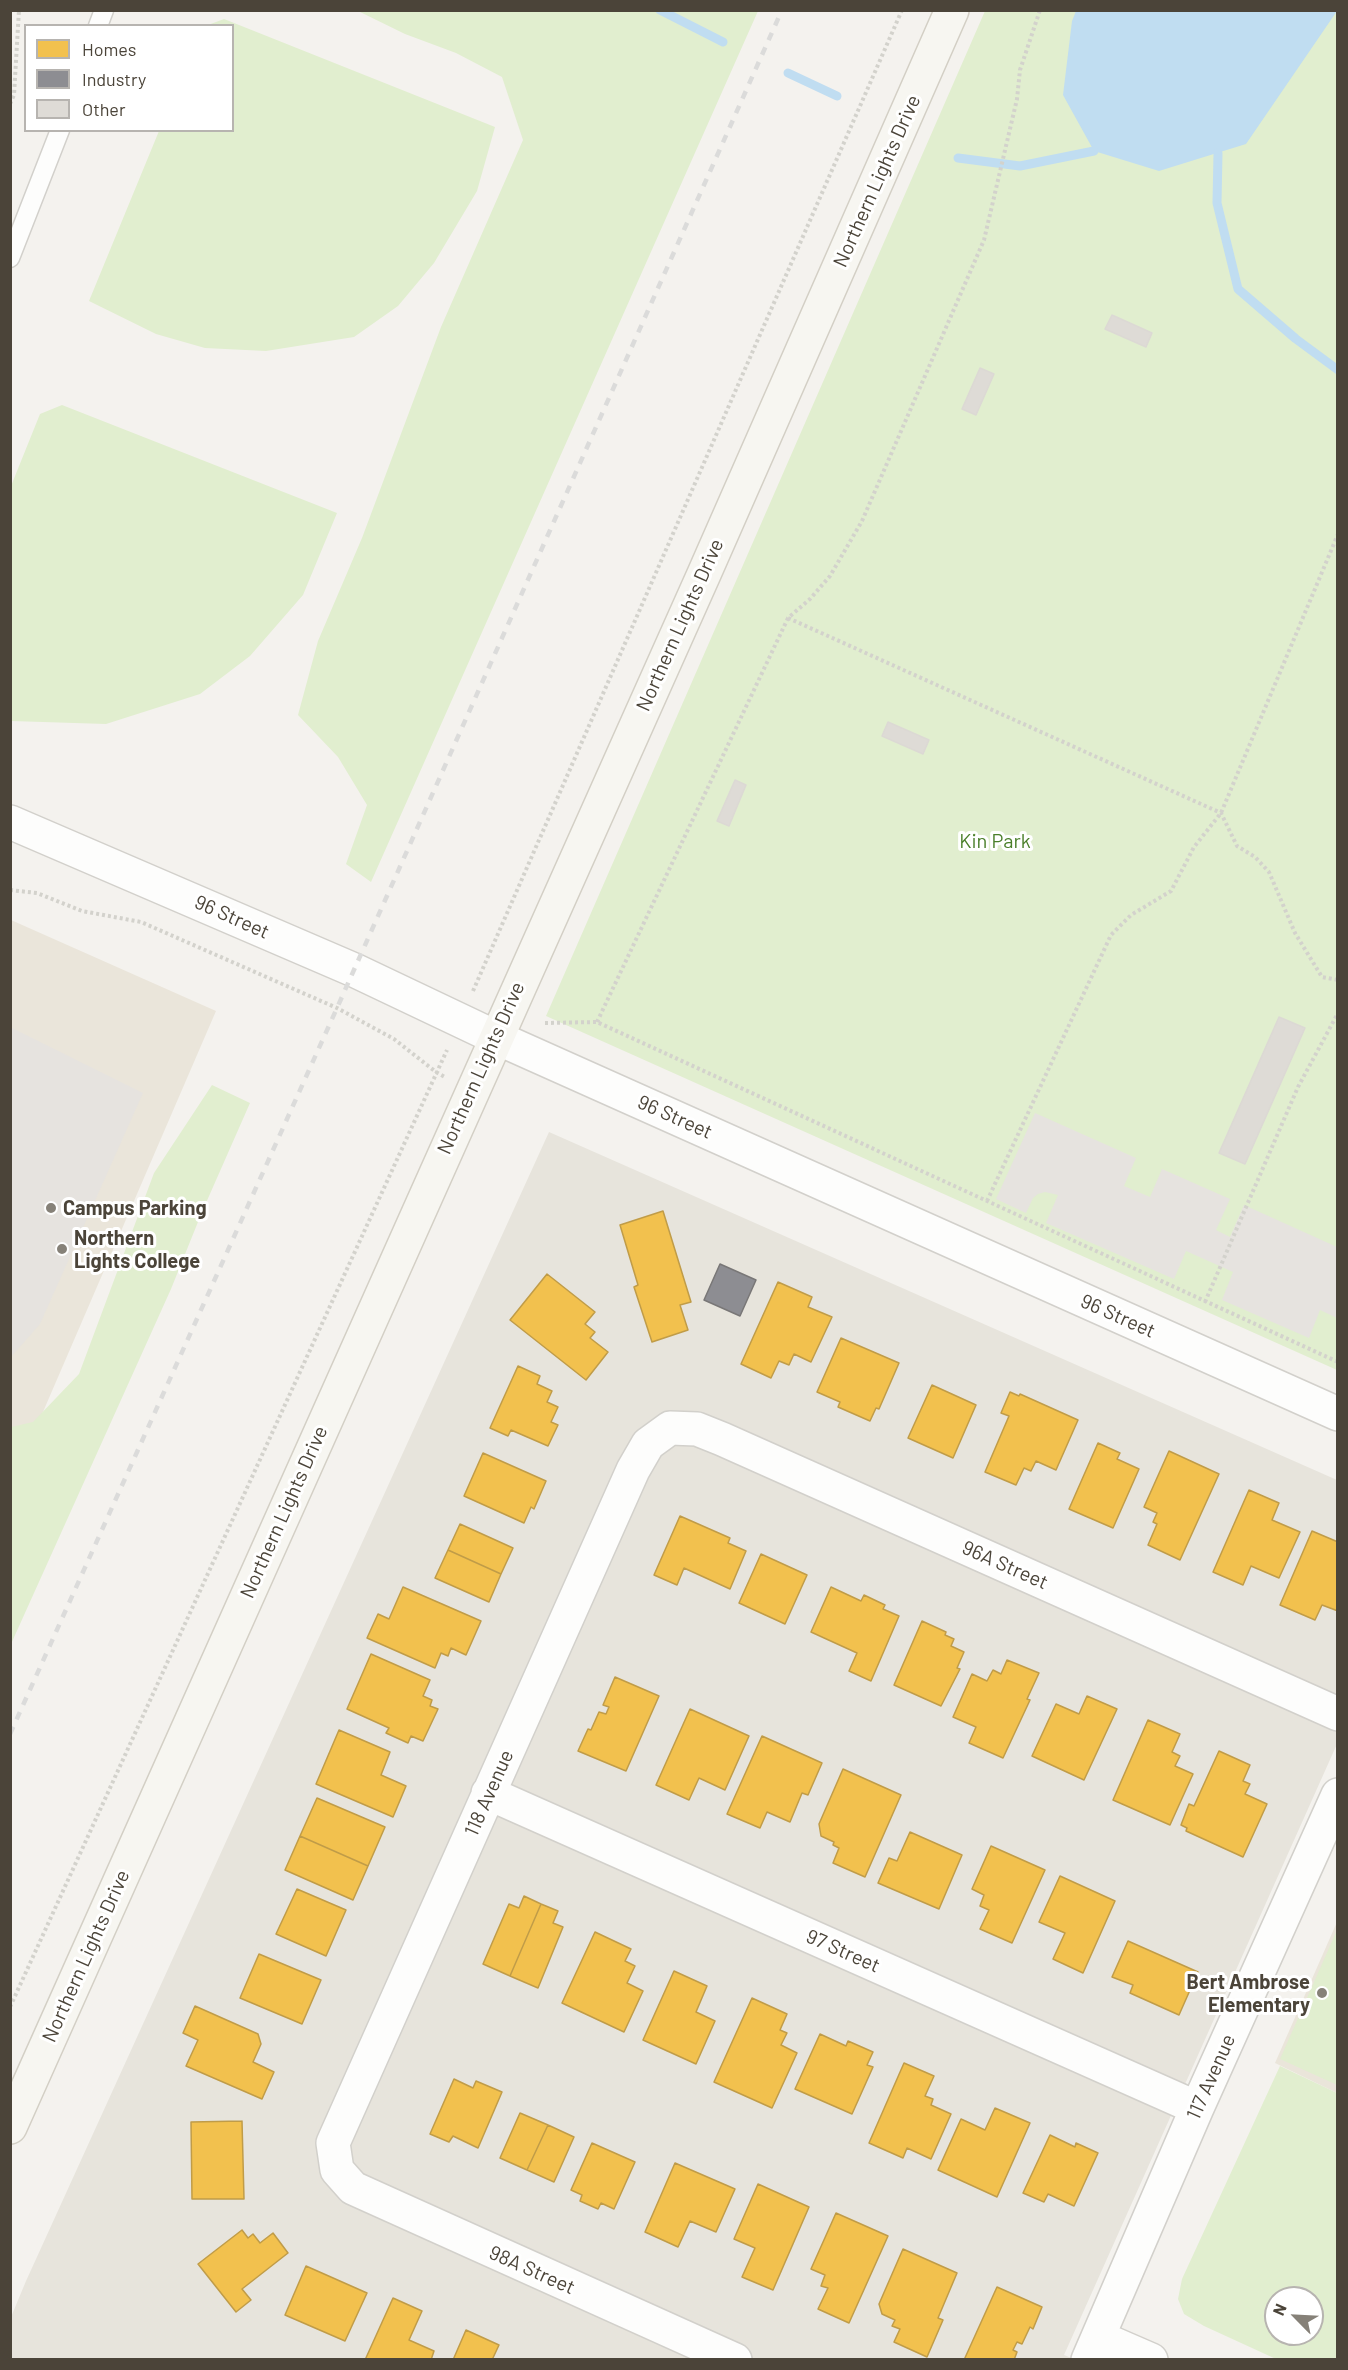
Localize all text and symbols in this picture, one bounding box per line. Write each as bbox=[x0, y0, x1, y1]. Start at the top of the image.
legend bbox=[24, 24, 234, 132]
text: Homes bbox=[82, 38, 136, 60]
text: Industry bbox=[82, 68, 146, 90]
street label: Northern Lights Drive bbox=[828, 91, 926, 271]
text: Other bbox=[82, 98, 125, 120]
street label: Northern Lights Drive bbox=[631, 535, 729, 715]
park label: Kin Park bbox=[959, 829, 1031, 853]
street label: 96 Street bbox=[191, 890, 273, 944]
street label: Northern Lights Drive bbox=[432, 978, 530, 1158]
street label: 96 Street bbox=[634, 1090, 716, 1144]
place label: Campus Parking bbox=[63, 1196, 206, 1220]
marker: Campus Parking bbox=[44, 1201, 58, 1215]
place label: Northern Lights College bbox=[74, 1226, 200, 1273]
marker: Northern Lights College bbox=[55, 1242, 69, 1256]
street label: 96 Street bbox=[1077, 1289, 1159, 1343]
street label: Northern Lights Drive bbox=[235, 1422, 333, 1602]
street label: 96A Street bbox=[958, 1535, 1052, 1595]
street label: 118 Avenue bbox=[459, 1746, 519, 1840]
street label: Northern Lights Drive bbox=[37, 1866, 135, 2046]
street label: 97 Street bbox=[802, 1924, 884, 1978]
place label: Bert Ambrose Elementary bbox=[1186, 1970, 1310, 2017]
marker: Bert Ambrose Elementary bbox=[1315, 1986, 1329, 2000]
street label: 117 Avenue bbox=[1182, 2031, 1240, 2123]
street label: 98A Street bbox=[485, 2240, 579, 2300]
north arrow bbox=[1264, 2286, 1324, 2346]
text: N bbox=[1268, 2301, 1290, 2318]

